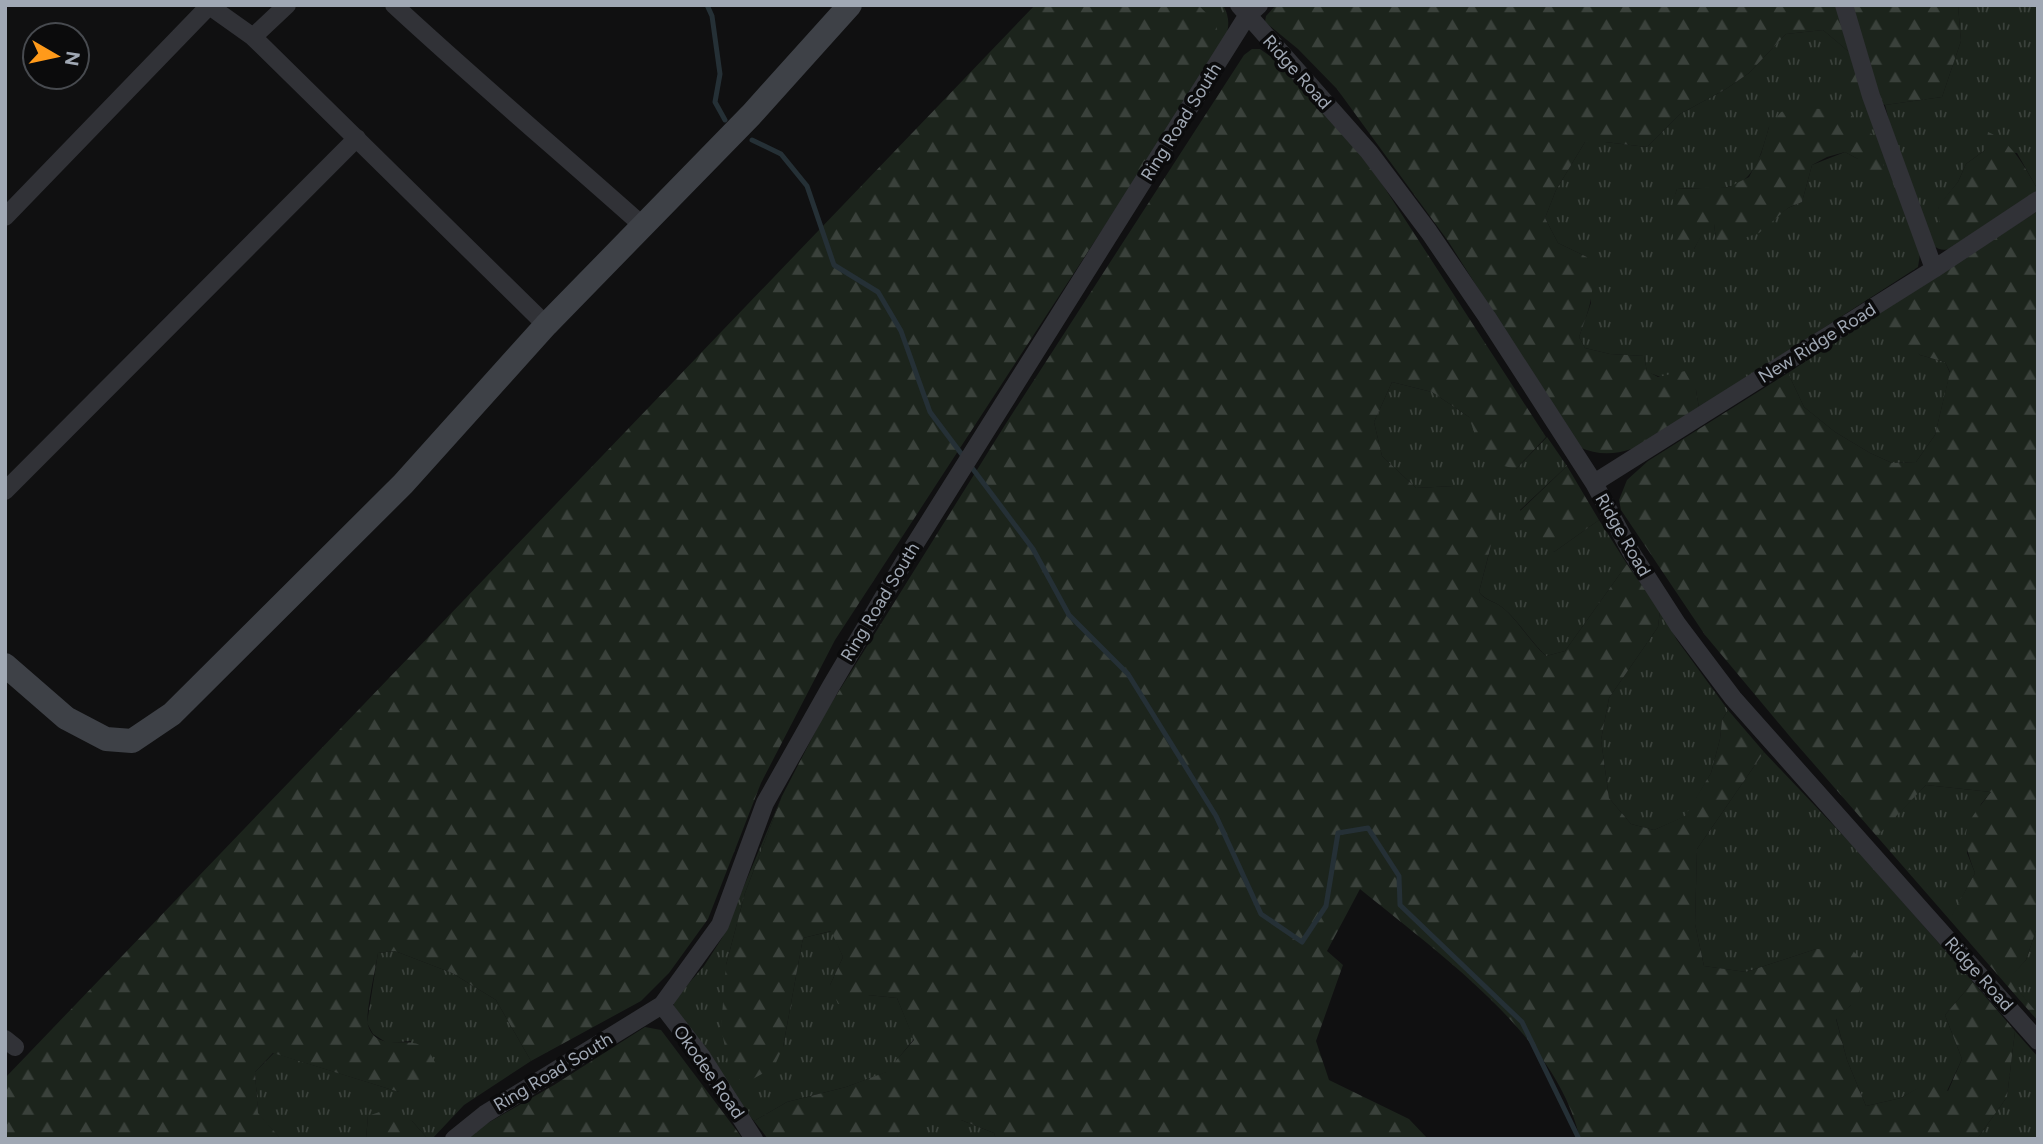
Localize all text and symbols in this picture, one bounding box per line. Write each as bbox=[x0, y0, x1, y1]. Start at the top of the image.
north arrow bbox=[21, 21, 91, 91]
street label: Ridge Road bbox=[1258, 30, 1336, 114]
text: N bbox=[60, 50, 85, 68]
street label: Ring Road South bbox=[1136, 59, 1226, 185]
street label: New Ridge Road bbox=[1754, 298, 1880, 388]
street label: Ridge Road bbox=[1590, 490, 1656, 580]
street label: Ring Road South bbox=[836, 539, 924, 665]
street label: Ridge Road bbox=[1940, 932, 2018, 1016]
street label: Okodee Road bbox=[669, 1021, 749, 1123]
street label: Ring Road South bbox=[490, 1028, 616, 1116]

